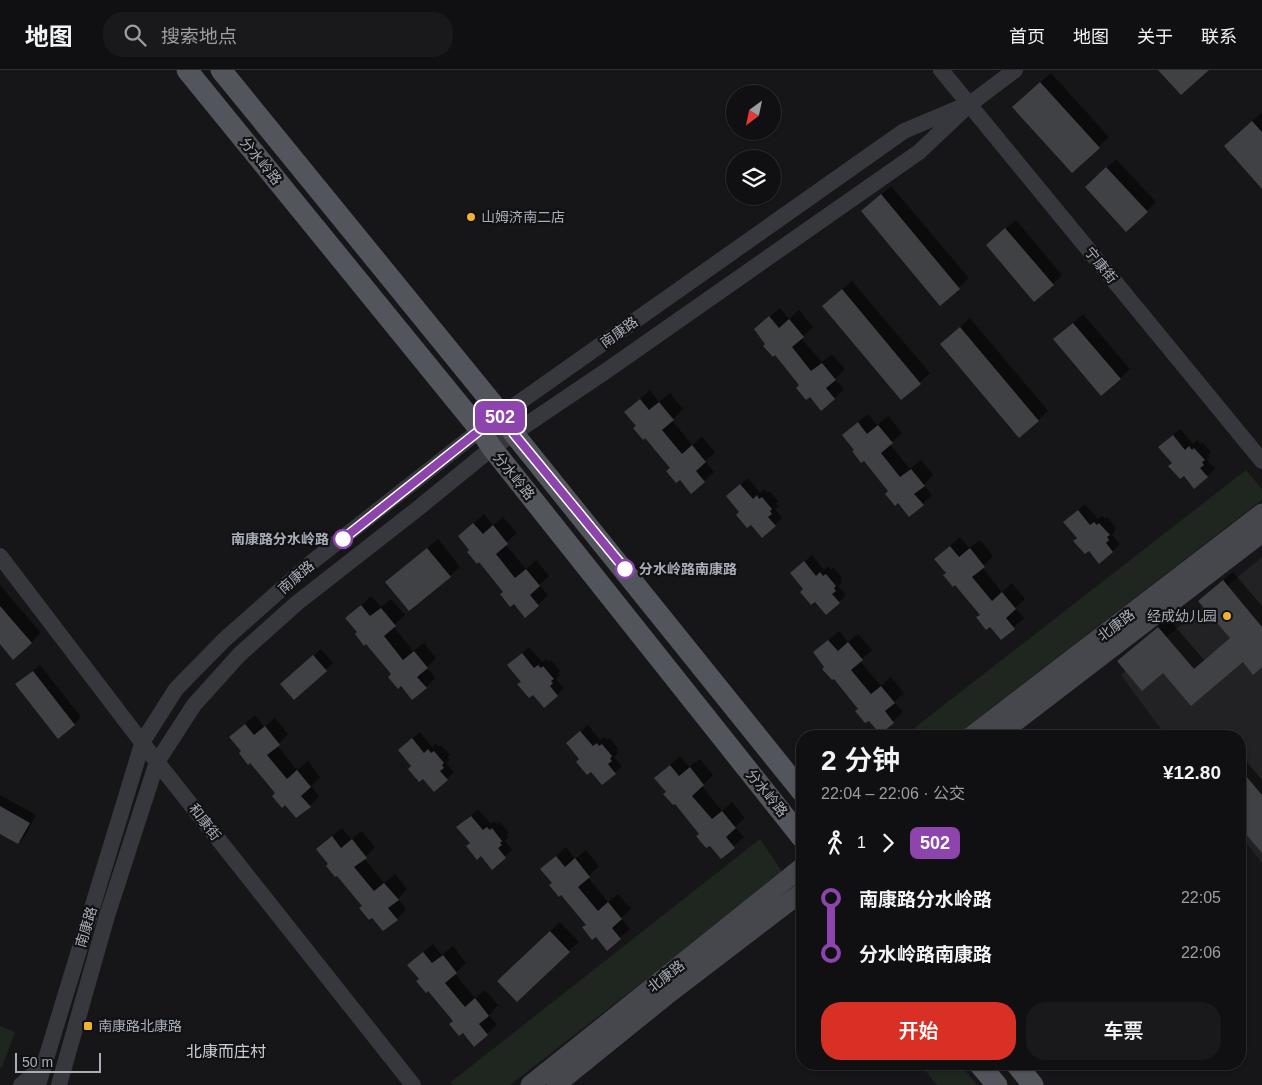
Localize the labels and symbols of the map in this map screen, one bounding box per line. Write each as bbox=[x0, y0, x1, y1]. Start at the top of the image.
north arrow bbox=[726, 85, 781, 140]
street label: 分水岭路 bbox=[237, 134, 285, 188]
place label: 山姆济南二店 bbox=[481, 209, 565, 225]
marker: 山姆济南二店 bbox=[465, 211, 477, 223]
street label: 宁康街 bbox=[1082, 244, 1120, 286]
street label: 南康路 bbox=[597, 313, 641, 351]
line badge: 502 bbox=[471, 401, 529, 433]
street label: 分水岭路 bbox=[490, 449, 538, 503]
marker: 南康路分水岭路 bbox=[333, 529, 353, 549]
place label: 南康路分水岭路 bbox=[231, 531, 329, 547]
street label: 南康路 bbox=[275, 557, 317, 597]
marker: 分水岭路南康路 bbox=[615, 559, 635, 579]
place label: 分水岭路南康路 bbox=[639, 561, 737, 577]
street label: 北康路 bbox=[1094, 606, 1138, 644]
place label: 经成幼儿园 bbox=[1147, 608, 1217, 624]
marker: 经成幼儿园 bbox=[1221, 610, 1233, 622]
street label: 分水岭路 bbox=[743, 766, 791, 820]
street label: 和康街 bbox=[186, 801, 224, 843]
street label: 南康路 bbox=[72, 905, 100, 949]
street label: 北康路 bbox=[645, 957, 687, 995]
place label: 南康路北康路 bbox=[98, 1018, 182, 1034]
marker: 南康路北康路 bbox=[82, 1020, 94, 1032]
district label: 北康而庄村 bbox=[186, 1043, 266, 1060]
scale bar bbox=[15, 1050, 101, 1073]

